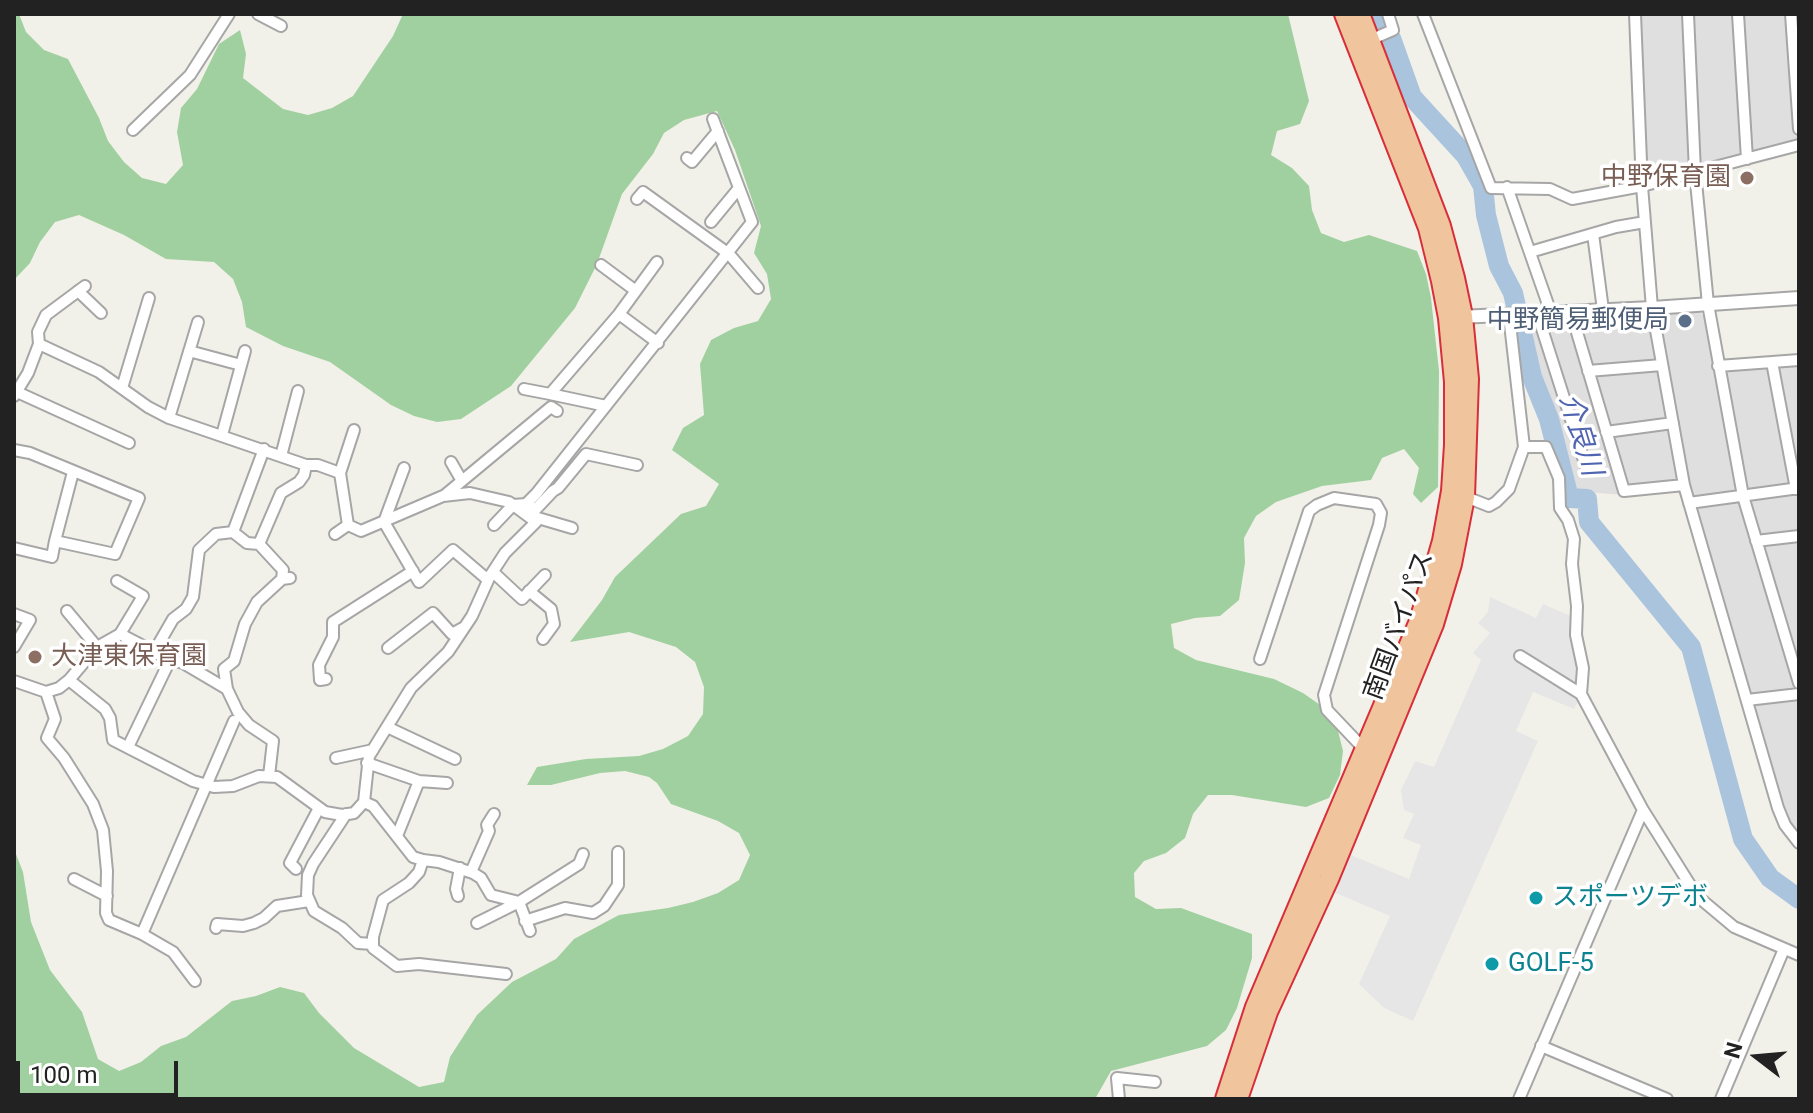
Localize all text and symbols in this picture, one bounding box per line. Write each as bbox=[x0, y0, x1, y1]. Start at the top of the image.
place label: 中野保育園 bbox=[1601, 162, 1731, 194]
marker: 中野保育園 bbox=[1738, 169, 1756, 187]
place label: 中野簡易郵便局 bbox=[1487, 305, 1669, 337]
marker: 中野簡易郵便局 bbox=[1676, 312, 1694, 330]
water label: 介良川 bbox=[1551, 390, 1607, 480]
street label: 南国バイパス bbox=[1359, 547, 1441, 705]
place label: 大津東保育園 bbox=[51, 641, 207, 673]
marker: 大津東保育園 bbox=[26, 648, 44, 666]
place label: スポーツデボ bbox=[1552, 882, 1708, 914]
marker: スポーツデボ bbox=[1527, 889, 1545, 907]
place label: GOLF-5 bbox=[1508, 948, 1594, 980]
marker: GOLF-5 bbox=[1483, 955, 1501, 973]
north arrow bbox=[1717, 1017, 1797, 1097]
text: N bbox=[1719, 1039, 1748, 1061]
scale bar bbox=[20, 1045, 182, 1095]
text: 100 m bbox=[30, 1061, 97, 1089]

